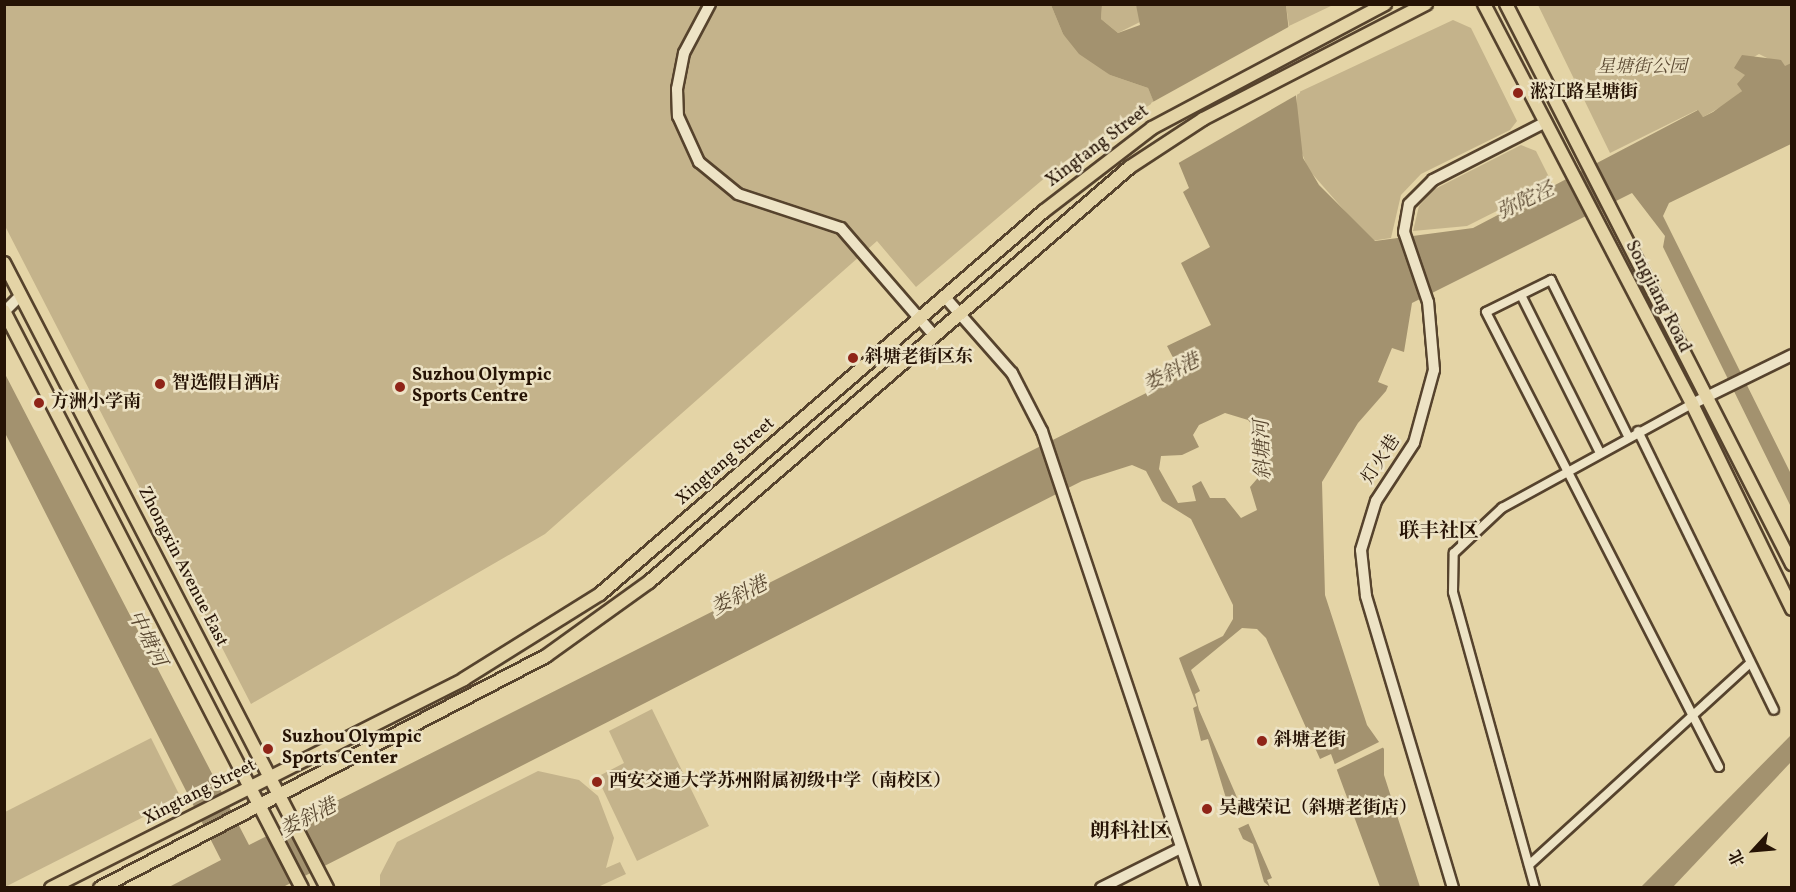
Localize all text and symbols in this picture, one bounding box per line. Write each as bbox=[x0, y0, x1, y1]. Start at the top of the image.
park label: 星塘街公园 bbox=[1597, 57, 1687, 79]
place label: 淞江路星塘街 bbox=[1530, 82, 1638, 104]
marker: 淞江路星塘街 bbox=[1511, 86, 1525, 100]
street label: Xingtang Street bbox=[1042, 101, 1154, 193]
water label: 弥陀泾 bbox=[1494, 178, 1558, 226]
street label: Songjiang Road bbox=[1619, 237, 1695, 357]
place label: 斜塘老街区东 bbox=[865, 347, 973, 369]
water label: 娄斜港 bbox=[1140, 350, 1204, 398]
marker: 斜塘老街区东 bbox=[846, 351, 860, 365]
place label: Suzhou Olympic Sports Centre bbox=[412, 366, 551, 409]
place label: 智选假日酒店 bbox=[172, 373, 280, 395]
marker: 智选假日酒店 bbox=[153, 377, 167, 391]
marker: Suzhou Olympic Sports Centre bbox=[393, 380, 407, 394]
place label: 方洲小学南 bbox=[51, 392, 141, 414]
marker: 方洲小学南 bbox=[32, 396, 46, 410]
street label: Xingtang Street bbox=[672, 413, 780, 511]
water label: 斜塘河 bbox=[1251, 420, 1277, 480]
street label: 灯火巷 bbox=[1358, 431, 1406, 489]
street label: Zhongxin Avenue East bbox=[132, 483, 232, 651]
district label: 联丰社区 bbox=[1399, 520, 1479, 544]
water label: 娄斜港 bbox=[708, 573, 772, 621]
water label: 中塘河 bbox=[122, 607, 170, 671]
place label: Suzhou Olympic Sports Center bbox=[282, 728, 421, 771]
place label: 斜塘老街 bbox=[1274, 730, 1346, 752]
marker: 斜塘老街 bbox=[1255, 734, 1269, 748]
marker: Suzhou Olympic Sports Center bbox=[259, 740, 277, 758]
street label: Xingtang Street bbox=[140, 755, 260, 831]
place label: 西安交通大学苏州附属初级中学（南校区） bbox=[609, 771, 951, 793]
marker: 西安交通大学苏州附属初级中学（南校区） bbox=[590, 775, 604, 789]
water label: 娄斜港 bbox=[277, 795, 341, 843]
place label: 吴越荣记（斜塘老街店） bbox=[1219, 798, 1417, 820]
marker: 吴越荣记（斜塘老街店） bbox=[1200, 802, 1214, 816]
district label: 朗科社区 bbox=[1090, 820, 1170, 844]
north arrow bbox=[1724, 820, 1784, 880]
text: 北 bbox=[1724, 846, 1751, 870]

